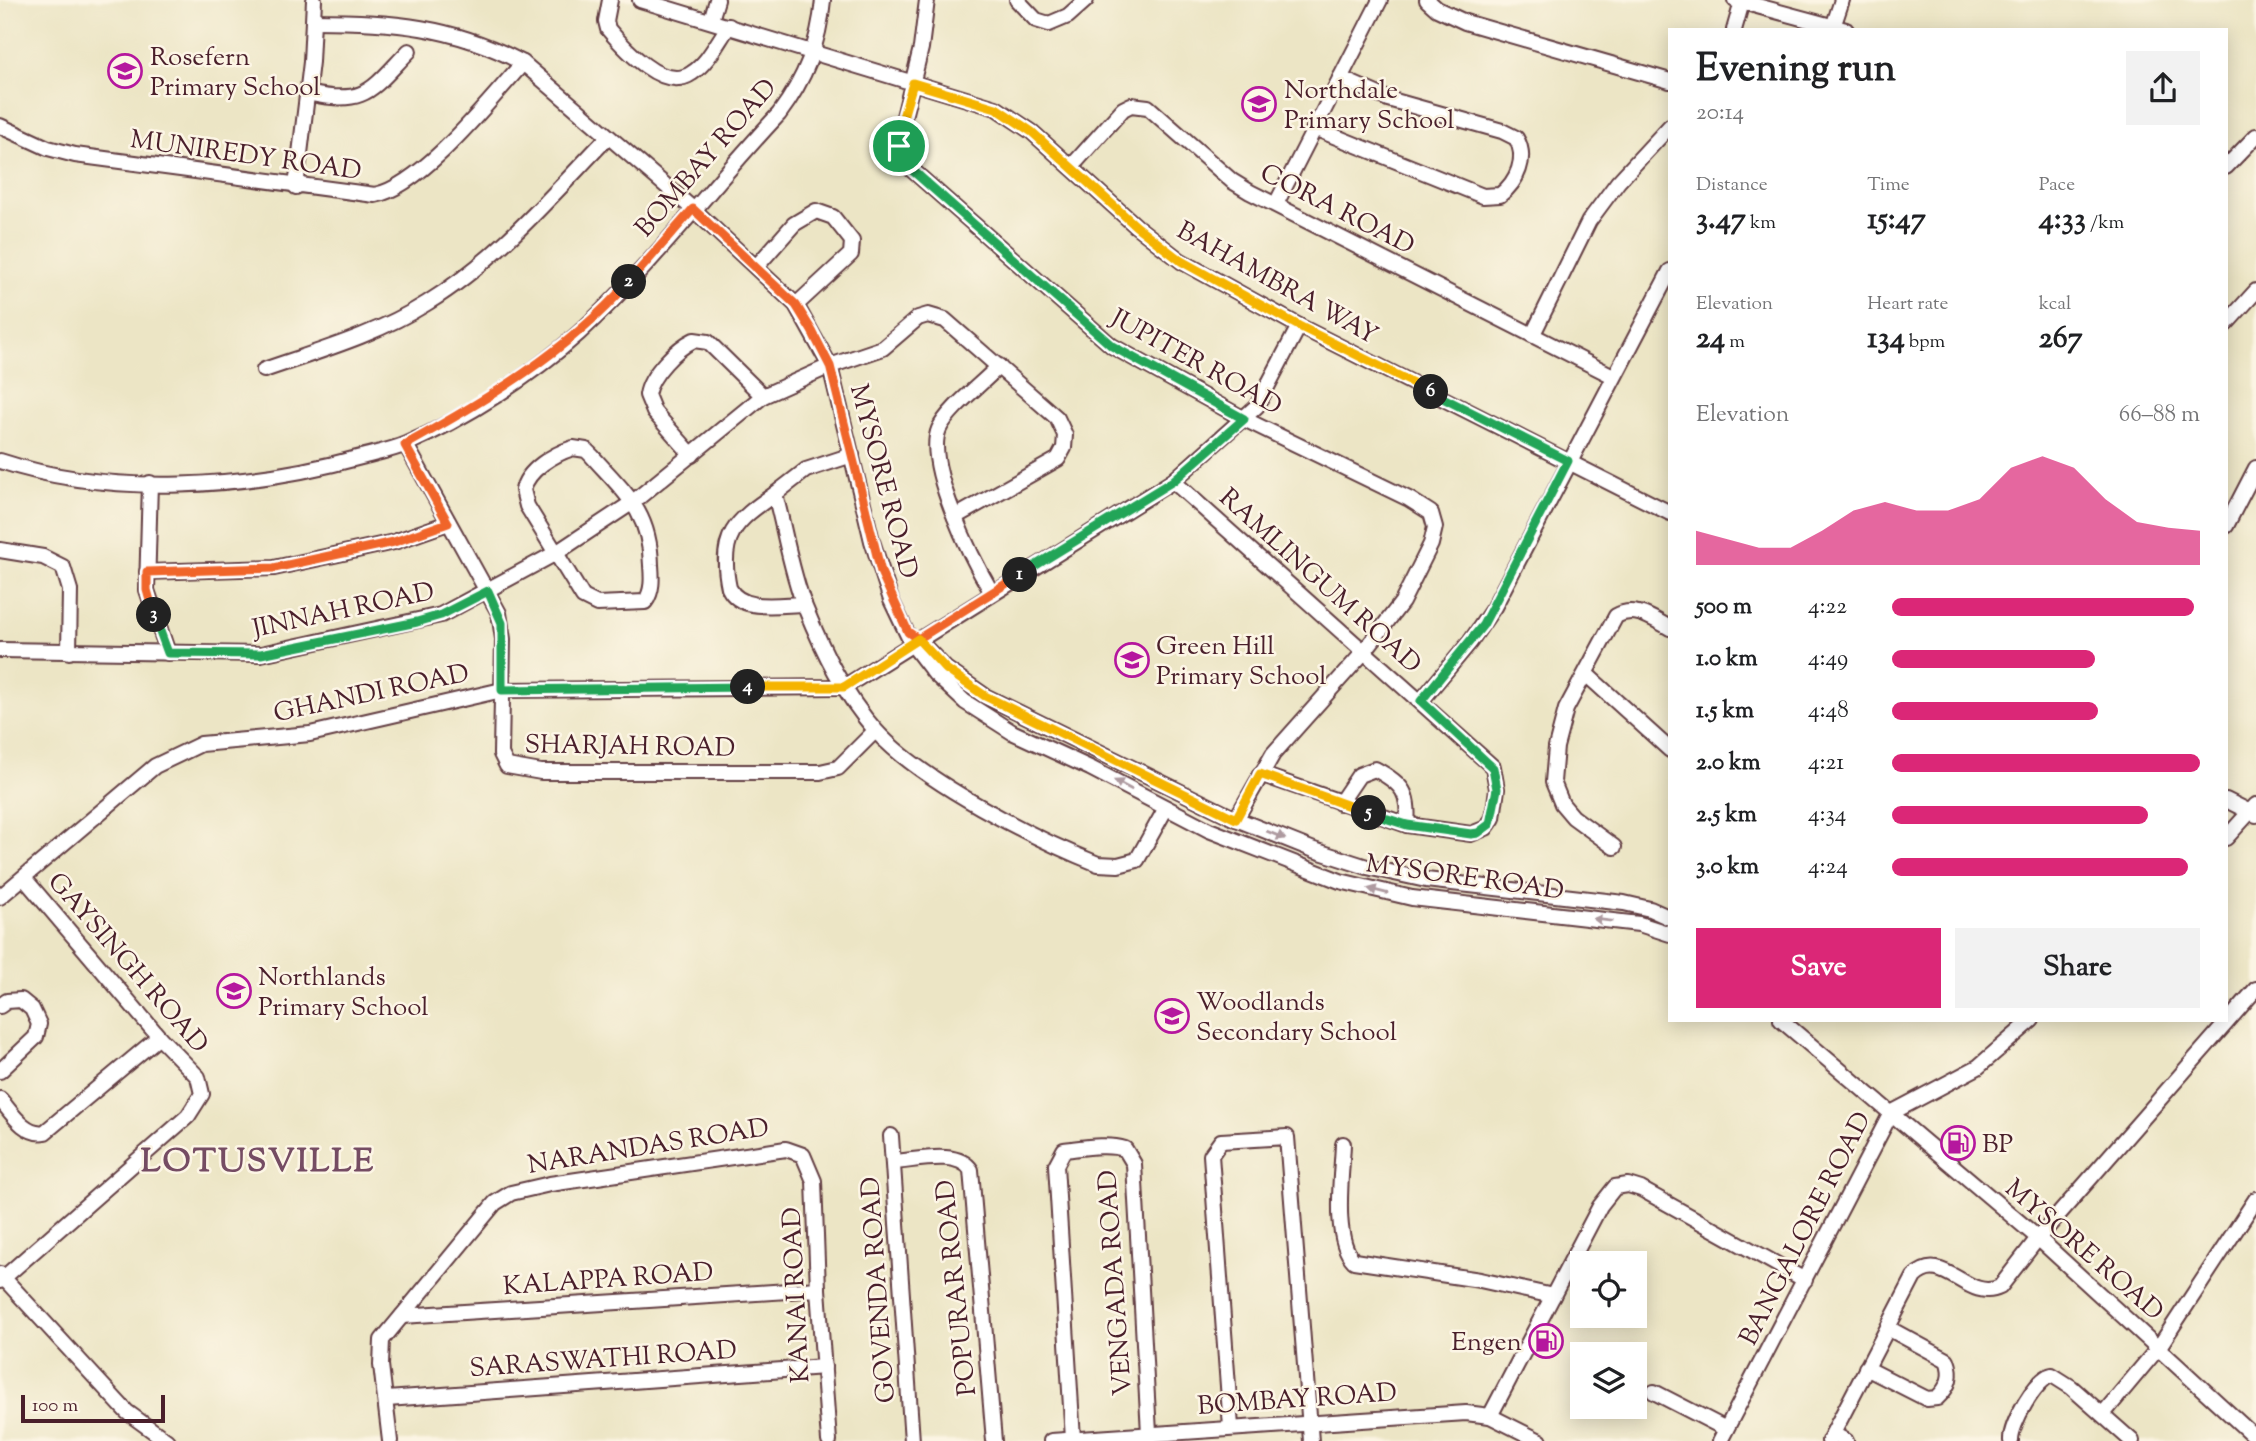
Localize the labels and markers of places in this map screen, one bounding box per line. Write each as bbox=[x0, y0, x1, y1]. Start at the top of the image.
place label: Rosefern Primary School bbox=[150, 40, 320, 107]
school or university icon: Rosefern Primary School bbox=[106, 52, 144, 90]
place label: Northdale Primary School bbox=[1284, 73, 1454, 140]
school or university icon: Northdale Primary School bbox=[1240, 85, 1278, 123]
pin bbox=[869, 116, 929, 176]
pin: 2 bbox=[612, 264, 646, 300]
pin: 6 bbox=[1414, 374, 1448, 410]
pin: 1 bbox=[1002, 558, 1038, 592]
pin: 3 bbox=[136, 598, 172, 632]
place label: Green Hill Primary School bbox=[1156, 629, 1326, 696]
school or university icon: Green Hill Primary School bbox=[1113, 641, 1151, 679]
pin: 4 bbox=[730, 670, 766, 704]
pin: 5 bbox=[1352, 796, 1386, 830]
place label: Northlands Primary School bbox=[258, 960, 428, 1027]
school or university icon: Northlands Primary School bbox=[215, 972, 253, 1010]
place label: Woodlands Secondary School bbox=[1196, 985, 1397, 1052]
school or university icon: Woodlands Secondary School bbox=[1153, 997, 1191, 1035]
fuel station icon: BP bbox=[1939, 1124, 1977, 1162]
place label: BP bbox=[1982, 1127, 2013, 1164]
fuel station icon: Engen bbox=[1527, 1322, 1565, 1360]
place label: Engen bbox=[1451, 1325, 1522, 1362]

